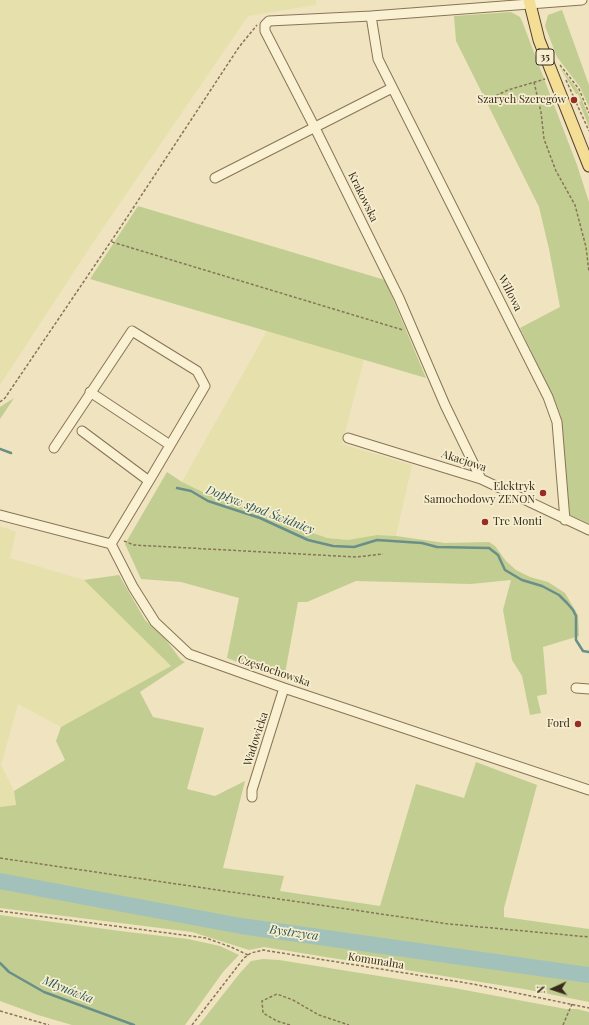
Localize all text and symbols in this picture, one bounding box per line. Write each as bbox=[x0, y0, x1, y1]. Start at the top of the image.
road number: 35 bbox=[536, 49, 554, 65]
place label: Szarych Szeregów bbox=[477, 93, 566, 107]
marker: Szarych Szeregów bbox=[569, 95, 579, 105]
street label: Krakowska bbox=[345, 170, 381, 224]
street label: Willowa bbox=[495, 273, 525, 313]
street label: Akacjowa bbox=[440, 448, 488, 474]
place label: Elektryk Samochodowy ZENON bbox=[424, 480, 535, 506]
water label: Dopływ spod Świdnicy bbox=[204, 483, 316, 537]
marker: Elektryk Samochodowy ZENON bbox=[538, 488, 548, 498]
place label: Tre Monti bbox=[493, 515, 542, 529]
marker: Tre Monti bbox=[480, 517, 490, 527]
street label: Częstochowska bbox=[236, 652, 312, 690]
street label: Wadowicka bbox=[241, 710, 271, 768]
place label: Ford bbox=[547, 717, 570, 731]
marker: Ford bbox=[573, 719, 583, 729]
water label: Bystrzyca bbox=[268, 922, 320, 944]
street label: Komunalna bbox=[347, 950, 405, 972]
north arrow bbox=[533, 969, 573, 1009]
water label: Młynówka bbox=[41, 973, 95, 1007]
text: N bbox=[533, 985, 548, 994]

